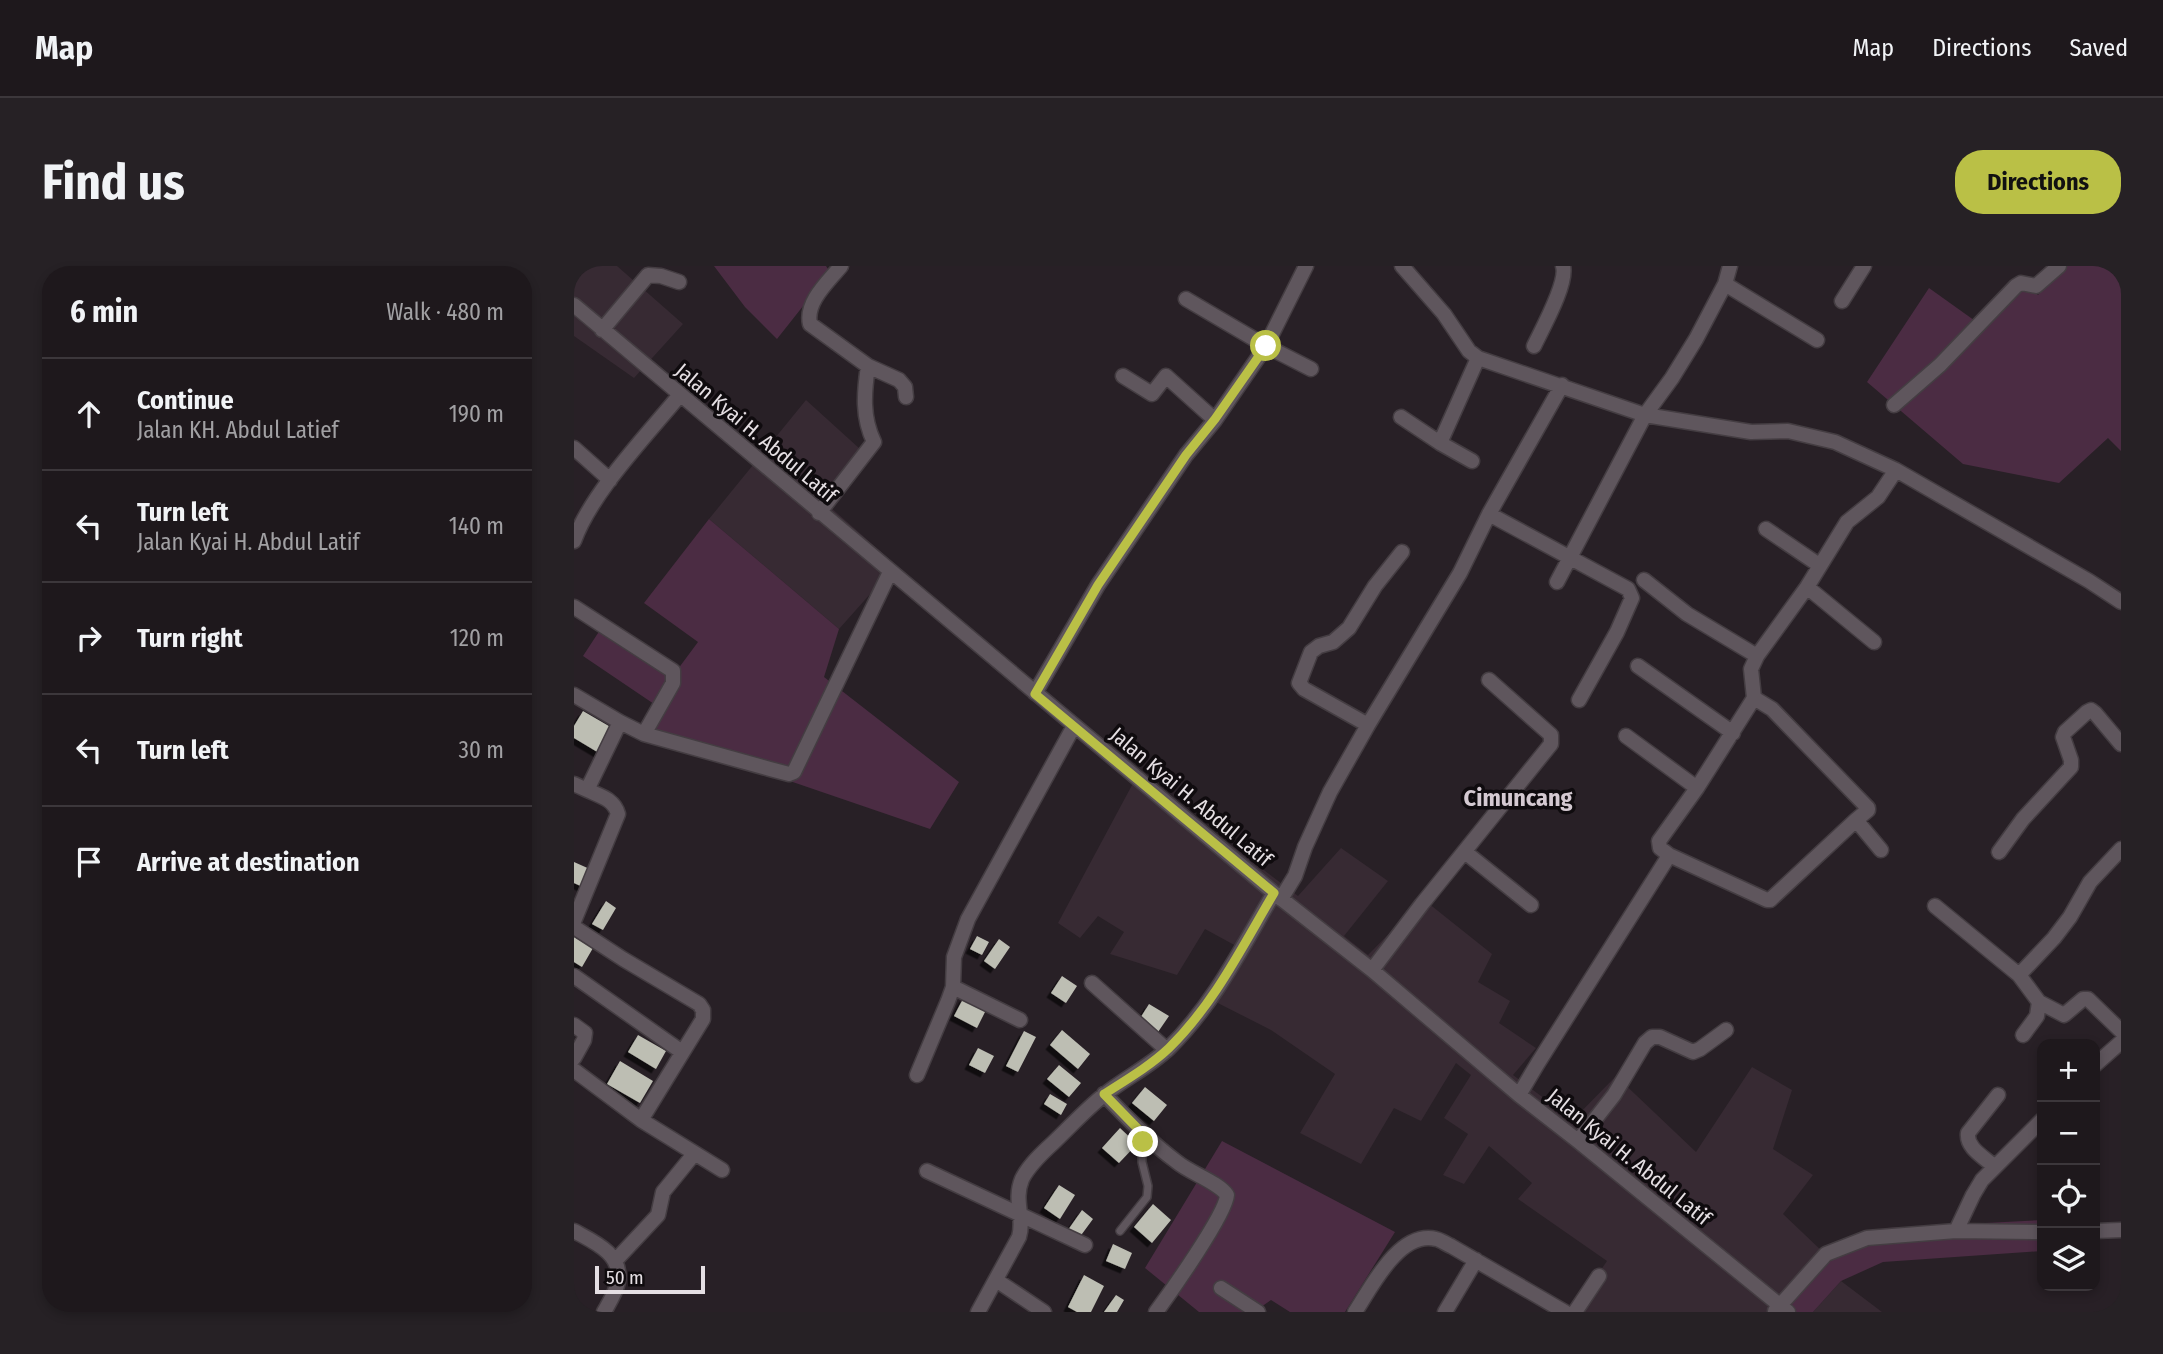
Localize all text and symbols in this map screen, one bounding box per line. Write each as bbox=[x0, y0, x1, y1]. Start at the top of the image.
text: Map bbox=[35, 28, 93, 68]
text: Map bbox=[1853, 34, 1894, 62]
text: Directions bbox=[1932, 34, 2031, 62]
text: Saved bbox=[2069, 34, 2128, 62]
button: Directions bbox=[1955, 150, 2121, 214]
text: Find us bbox=[42, 153, 185, 212]
text: 6 min bbox=[70, 294, 138, 330]
text: Walk · 480 m bbox=[386, 298, 504, 326]
route start bbox=[1250, 330, 1281, 361]
street label: Jalan Kyai H. Abdul Latif bbox=[670, 358, 843, 509]
text: Continue bbox=[137, 385, 234, 416]
icon: ahead bbox=[70, 395, 108, 433]
text: 190 m bbox=[449, 400, 504, 428]
text: Jalan KH. Abdul Latief bbox=[137, 416, 339, 444]
text: Turn left bbox=[137, 497, 229, 528]
icon: left bbox=[70, 507, 108, 545]
text: 140 m bbox=[449, 512, 504, 540]
text: Jalan Kyai H. Abdul Latif bbox=[137, 528, 359, 556]
icon: right bbox=[70, 619, 108, 657]
text: Turn right bbox=[137, 623, 243, 654]
text: 120 m bbox=[450, 624, 504, 652]
street label: Jalan Kyai H. Abdul Latif bbox=[1105, 722, 1278, 873]
icon: left bbox=[70, 731, 108, 769]
text: Turn left bbox=[137, 735, 229, 766]
text: 30 m bbox=[459, 736, 504, 764]
district label: Cimuncang bbox=[1464, 784, 1572, 812]
icon: arrive bbox=[70, 843, 108, 881]
text: Arrive at destination bbox=[137, 847, 360, 878]
map controls bbox=[2037, 1039, 2100, 1291]
button: + bbox=[2037, 1039, 2100, 1102]
street label: Jalan Kyai H. Abdul Latif bbox=[1542, 1083, 1717, 1232]
button: − bbox=[2037, 1102, 2100, 1165]
route end bbox=[1127, 1126, 1158, 1157]
button: locate bbox=[2037, 1165, 2100, 1228]
button: layers bbox=[2037, 1228, 2100, 1291]
scale bar bbox=[595, 1263, 705, 1295]
text: 50 m bbox=[606, 1266, 644, 1289]

